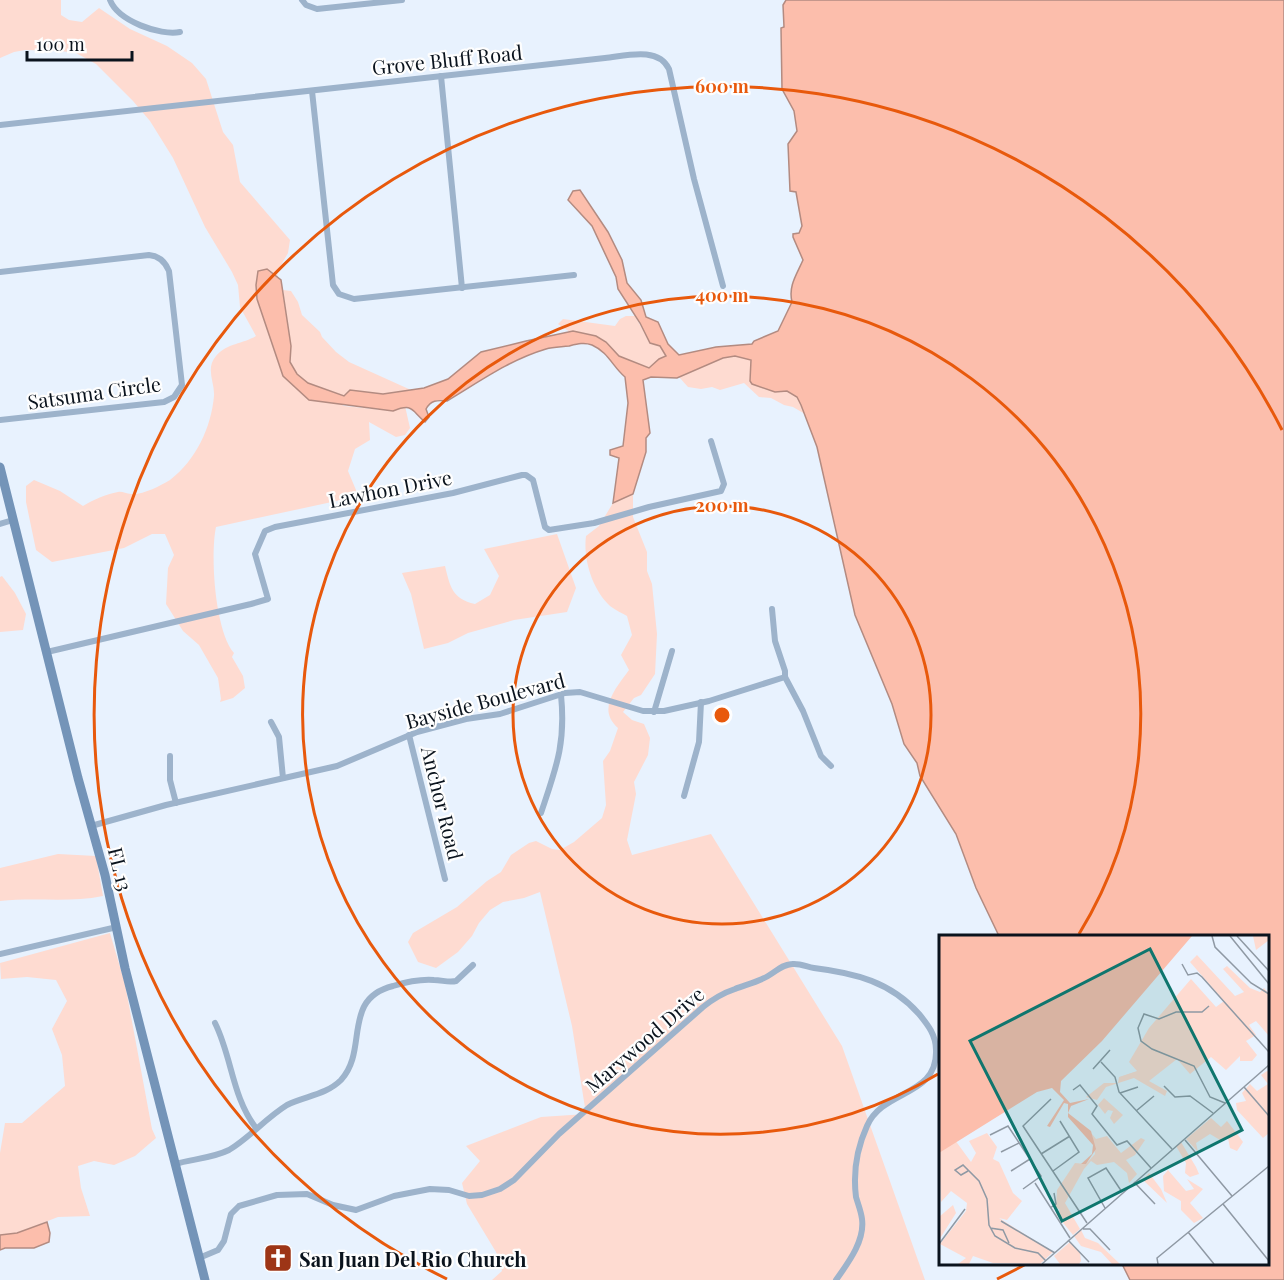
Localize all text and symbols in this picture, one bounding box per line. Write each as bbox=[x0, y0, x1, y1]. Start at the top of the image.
scale bar bbox=[27, 24, 132, 62]
text: 100 m bbox=[36, 32, 85, 56]
street label: Grove Bluff Road bbox=[370, 38, 524, 80]
text: 600 m bbox=[695, 74, 750, 98]
text: 400 m bbox=[695, 283, 749, 307]
street label: Satsuma Circle bbox=[26, 369, 162, 415]
street label: Lawhon Drive bbox=[326, 463, 454, 513]
text: 200 m bbox=[695, 493, 749, 517]
street label: Bayside Boulevard bbox=[402, 666, 568, 734]
centre of rings bbox=[712, 705, 732, 725]
street label: Anchor Road bbox=[416, 743, 470, 863]
street label: FL 13 bbox=[103, 844, 139, 894]
inset map bbox=[939, 935, 1269, 1265]
street label: Marywood Drive bbox=[579, 980, 709, 1098]
church icon: San Juan Del Rio Church bbox=[262, 1242, 294, 1274]
place label: San Juan Del Rio Church bbox=[299, 1245, 527, 1272]

